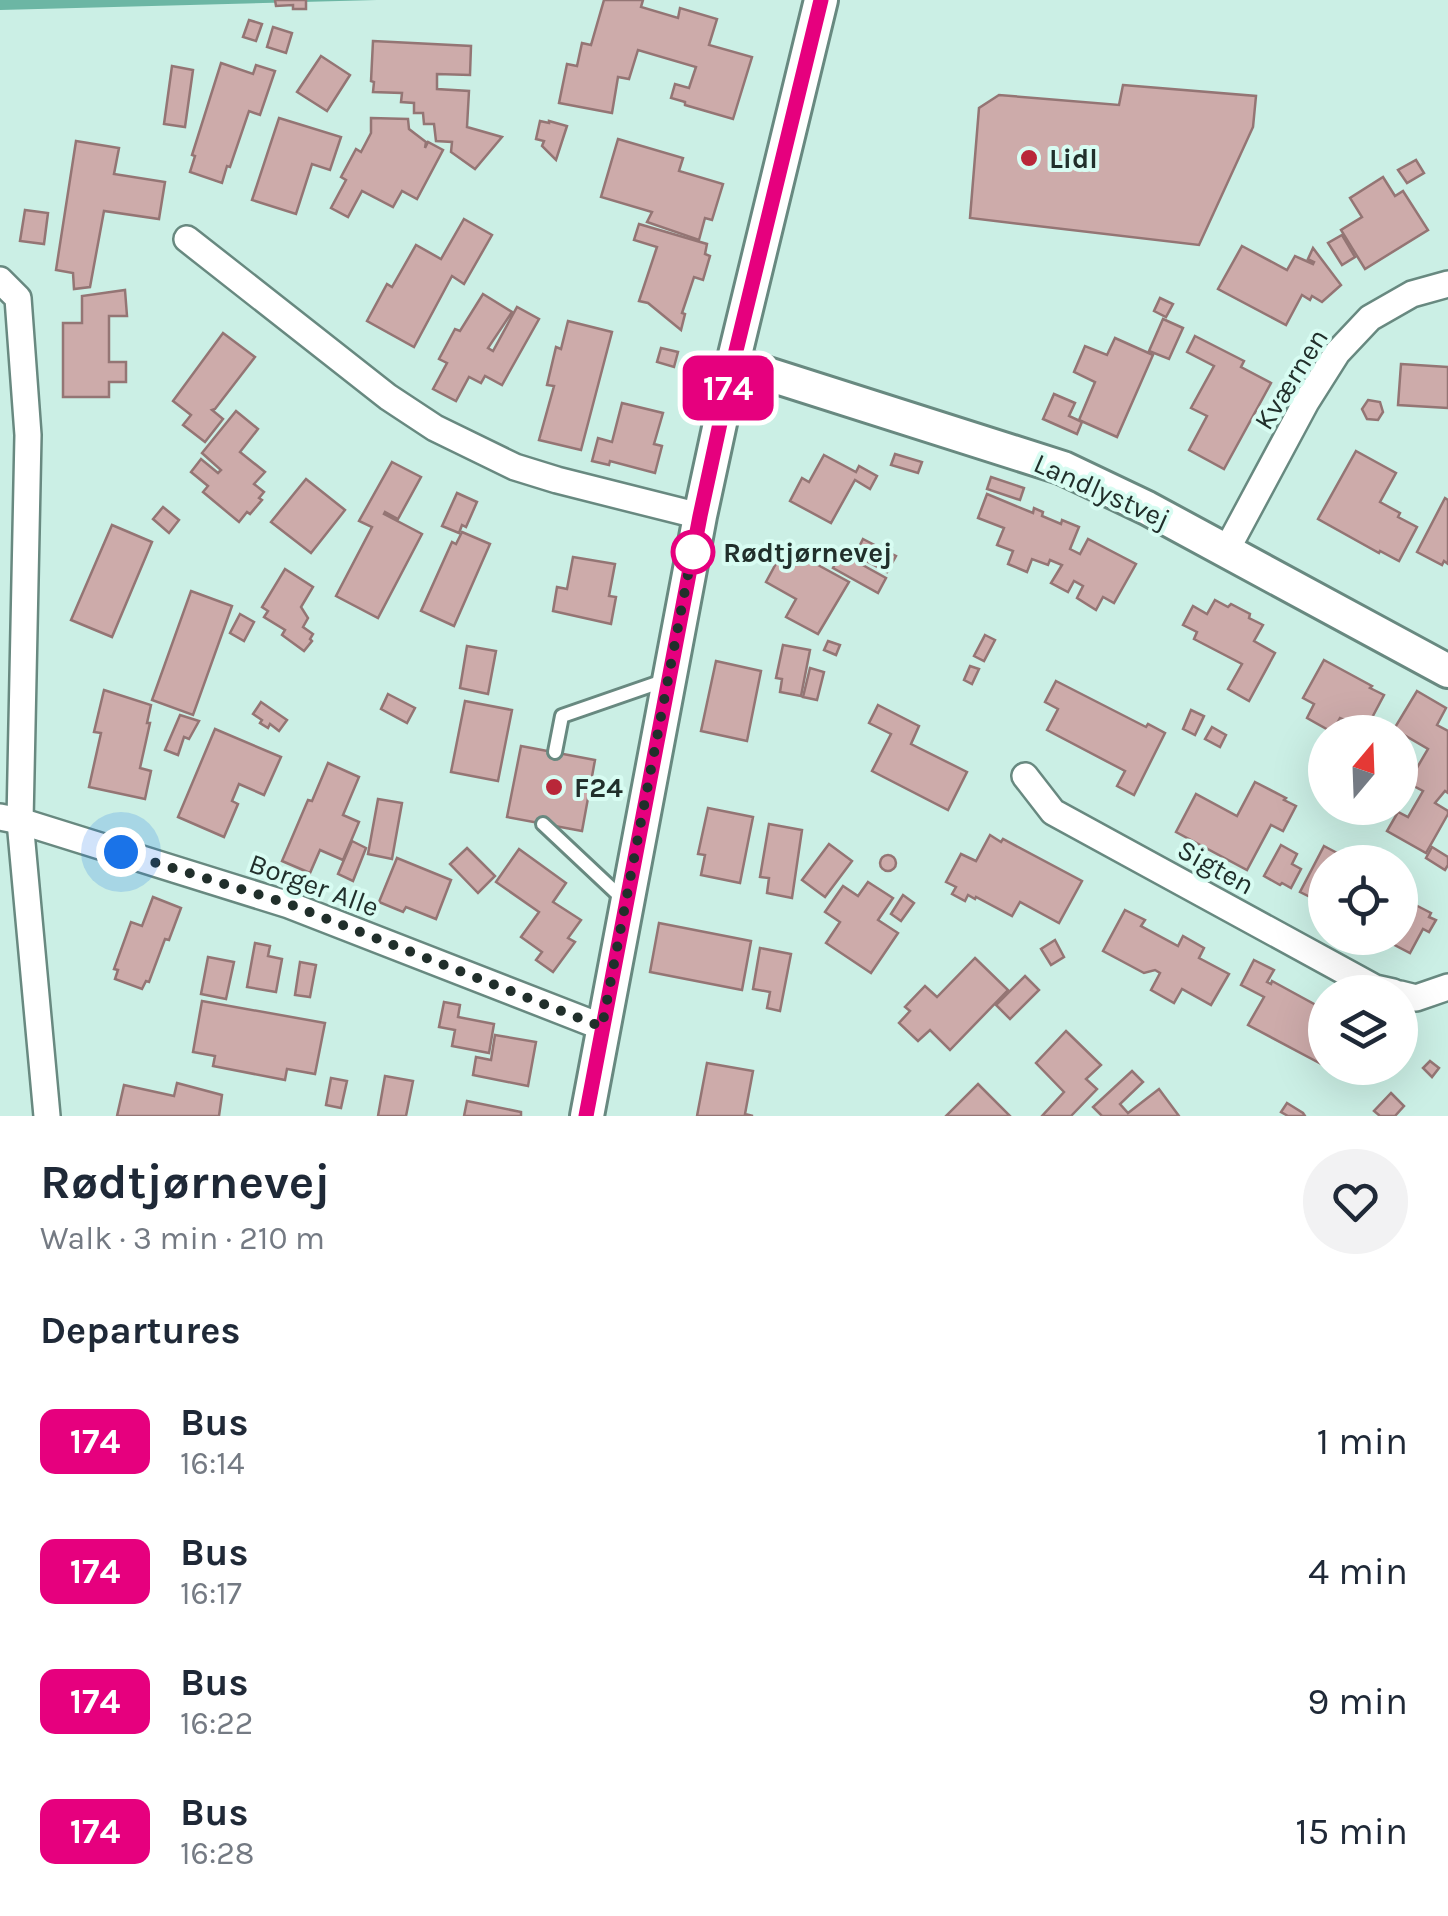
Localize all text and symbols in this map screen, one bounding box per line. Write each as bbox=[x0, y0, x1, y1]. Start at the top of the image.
place label: Lidl bbox=[1049, 142, 1098, 175]
marker: Lidl bbox=[1018, 147, 1040, 169]
street label: Kværnen bbox=[1247, 322, 1335, 436]
line badge: 174 bbox=[670, 356, 786, 420]
text: 174 bbox=[703, 368, 753, 409]
street label: Landlystvej bbox=[1029, 446, 1175, 536]
marker: Rødtjørnevej bbox=[672, 531, 714, 573]
place label: Rødtjørnevej bbox=[723, 536, 892, 569]
north arrow bbox=[1308, 715, 1418, 825]
map controls bbox=[1308, 715, 1418, 1085]
place label: F24 bbox=[574, 771, 623, 804]
marker: F24 bbox=[543, 776, 565, 798]
your location bbox=[96, 827, 146, 877]
street label: Sigten bbox=[1172, 832, 1260, 902]
button: locate bbox=[1308, 845, 1418, 955]
street label: Borger Alle bbox=[245, 846, 383, 924]
button: layers bbox=[1308, 975, 1418, 1085]
button: heart bbox=[1303, 1149, 1408, 1254]
text: Rødtjørnevej bbox=[40, 1154, 330, 1210]
text: Walk · 3 min · 210 m bbox=[40, 1220, 325, 1257]
text: Departures bbox=[40, 1308, 240, 1353]
text: Bus bbox=[180, 1400, 249, 1445]
text: 1 min bbox=[1317, 1419, 1408, 1464]
text: 174 bbox=[70, 1421, 120, 1462]
text: 16:14 bbox=[180, 1445, 245, 1482]
text: Bus bbox=[180, 1530, 249, 1575]
text: 4 min bbox=[1308, 1549, 1408, 1594]
text: 174 bbox=[70, 1551, 120, 1592]
text: 16:17 bbox=[180, 1575, 242, 1612]
text: Bus bbox=[180, 1660, 249, 1705]
text: 9 min bbox=[1307, 1679, 1408, 1724]
text: 174 bbox=[70, 1681, 120, 1722]
text: 16:22 bbox=[180, 1705, 253, 1742]
text: Bus bbox=[180, 1790, 249, 1835]
text: 15 min bbox=[1295, 1809, 1408, 1854]
text: 174 bbox=[70, 1811, 120, 1852]
text: 16:28 bbox=[180, 1835, 254, 1872]

